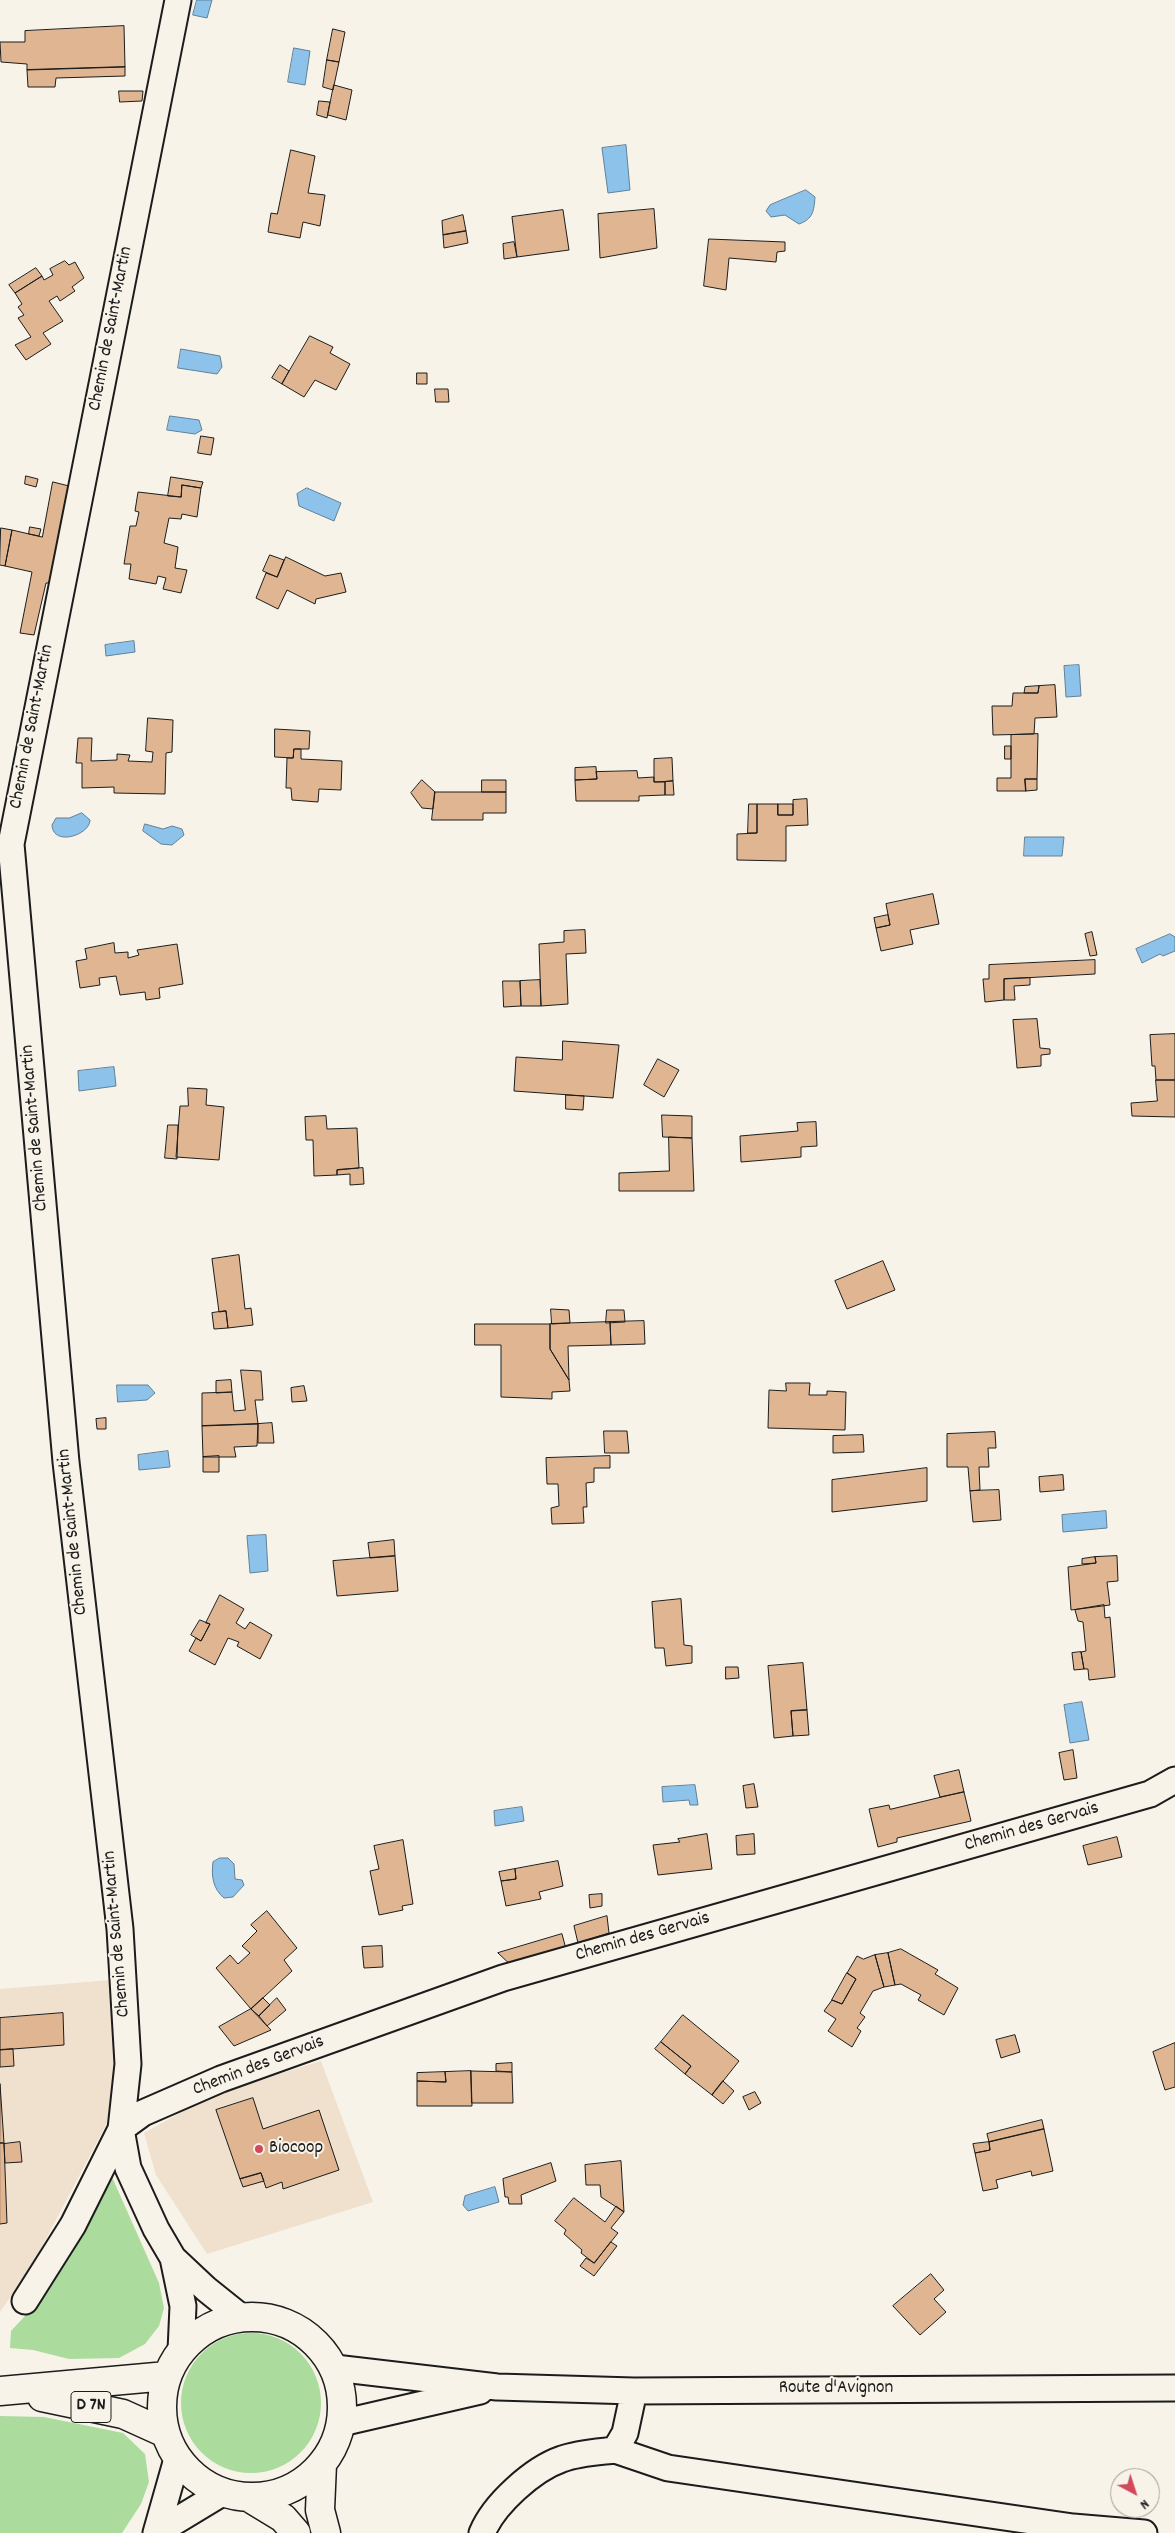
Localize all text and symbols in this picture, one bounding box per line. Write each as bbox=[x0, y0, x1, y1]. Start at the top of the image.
street label: Chemin de Saint-Martin bbox=[85, 245, 139, 413]
street label: Chemin de Saint-Martin bbox=[6, 643, 60, 811]
street label: Chemin de Saint-Martin bbox=[17, 1044, 55, 1212]
street label: Chemin de Saint-Martin bbox=[54, 1448, 94, 1616]
street label: Chemin des Gervais bbox=[962, 1798, 1102, 1858]
street label: Chemin de Saint-Martin bbox=[99, 1850, 137, 2018]
street label: Chemin des Gervais bbox=[573, 1908, 713, 1968]
street label: Chemin des Gervais bbox=[190, 2031, 328, 2103]
place label: Biocoop bbox=[269, 2138, 323, 2160]
marker: Biocoop bbox=[253, 2143, 265, 2155]
street label: Route d'Avignon bbox=[779, 2378, 893, 2400]
road number: D 7N bbox=[71, 2392, 111, 2422]
north arrow bbox=[1110, 2468, 1160, 2518]
text: N bbox=[1135, 2494, 1153, 2514]

